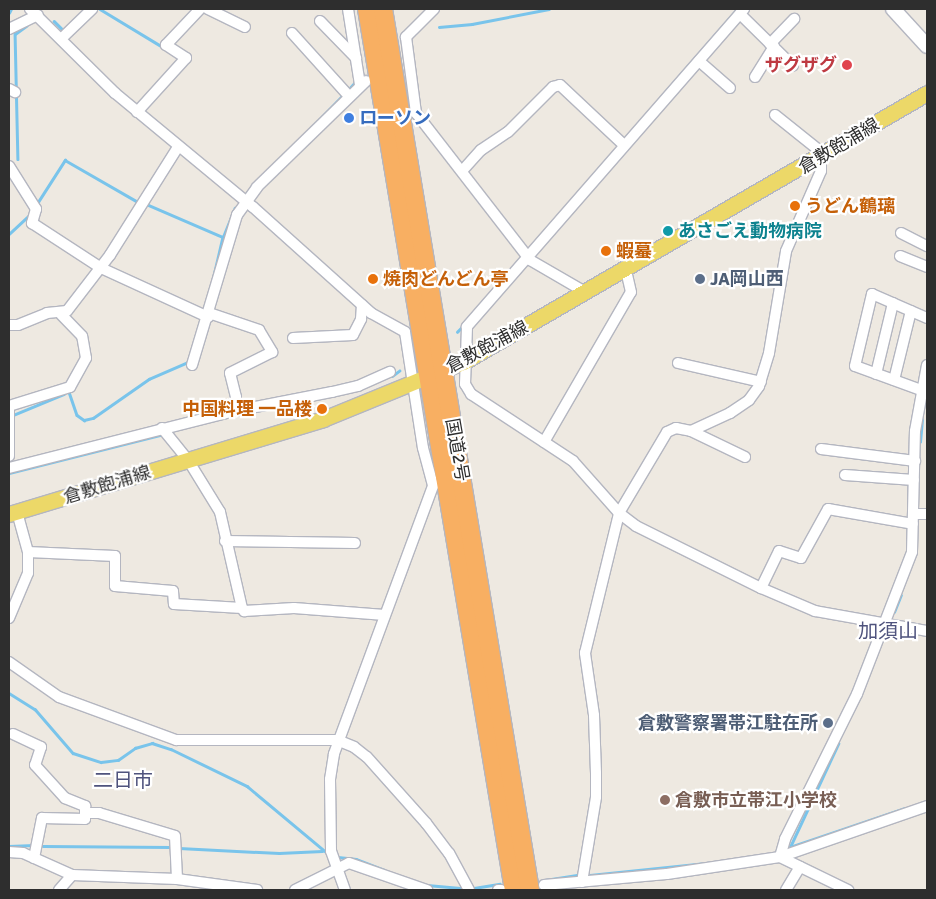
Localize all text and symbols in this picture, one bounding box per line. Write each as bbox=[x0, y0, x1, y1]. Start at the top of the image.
place label: ザグザグ bbox=[765, 54, 837, 76]
marker: ザグザグ bbox=[841, 59, 853, 71]
place label: ローソン bbox=[359, 107, 431, 129]
marker: ローソン bbox=[343, 112, 355, 124]
street label: 倉敷飽浦線 bbox=[795, 114, 883, 178]
place label: うどん鶴璃 bbox=[805, 195, 895, 217]
marker: うどん鶴璃 bbox=[789, 200, 801, 212]
place label: あさごえ動物病院 bbox=[678, 220, 822, 242]
marker: あさごえ動物病院 bbox=[662, 225, 674, 237]
place label: 蝦蟇 bbox=[616, 240, 652, 262]
marker: 蝦蟇 bbox=[600, 245, 612, 257]
place label: 焼肉どんどん亭 bbox=[383, 268, 509, 290]
place label: JA岡山西 bbox=[710, 268, 784, 290]
marker: 焼肉どんどん亭 bbox=[367, 273, 379, 285]
marker: JA岡山西 bbox=[694, 273, 706, 285]
street label: 倉敷飽浦線 bbox=[442, 316, 532, 378]
place label: 中国料理 一品楼 bbox=[182, 398, 312, 420]
marker: 中国料理 一品楼 bbox=[316, 403, 328, 415]
street label: 国道2号 bbox=[441, 417, 473, 483]
street label: 倉敷飽浦線 bbox=[61, 462, 153, 508]
district label: 加須山 bbox=[858, 619, 918, 643]
place label: 倉敷警察署帯江駐在所 bbox=[638, 712, 818, 734]
marker: 倉敷警察署帯江駐在所 bbox=[822, 717, 834, 729]
district label: 二日市 bbox=[93, 768, 153, 792]
place label: 倉敷市立帯江小学校 bbox=[675, 789, 837, 811]
marker: 倉敷市立帯江小学校 bbox=[659, 794, 671, 806]

